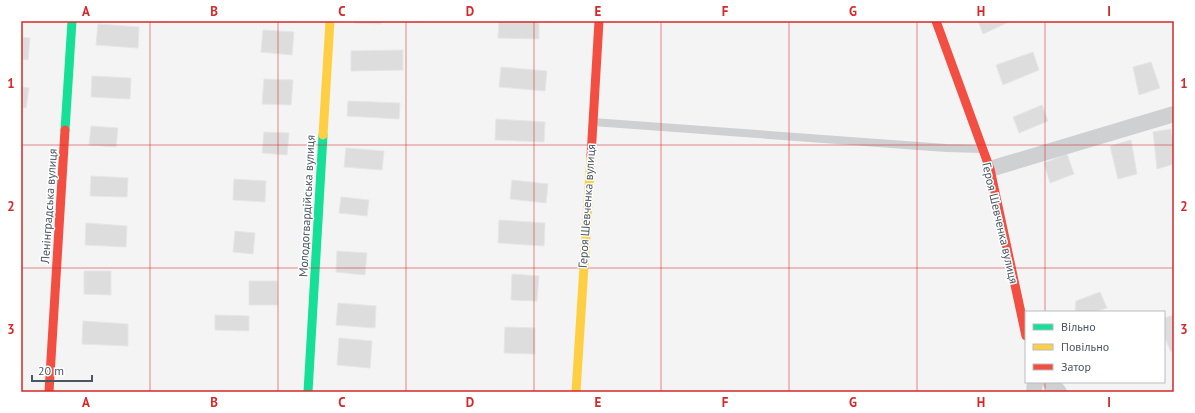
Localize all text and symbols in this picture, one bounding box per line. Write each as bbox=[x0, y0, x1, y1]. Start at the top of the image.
text: A bbox=[82, 3, 90, 20]
text: B bbox=[210, 3, 218, 20]
text: C bbox=[338, 3, 346, 20]
text: D bbox=[466, 3, 474, 20]
text: E bbox=[595, 3, 602, 20]
text: F bbox=[722, 3, 729, 20]
text: G bbox=[849, 3, 857, 20]
text: H bbox=[977, 3, 985, 20]
text: I bbox=[1107, 3, 1111, 20]
text: 1 bbox=[7, 75, 15, 92]
text: 1 bbox=[1180, 75, 1188, 92]
street label: Молодогвардійська вулиця bbox=[295, 134, 318, 277]
street label: Героя Шевченка вулиця bbox=[575, 144, 598, 268]
street label: Ленінградська вулиця bbox=[37, 148, 60, 265]
street label: Героя Шевченка вулиця bbox=[979, 161, 1022, 285]
text: 2 bbox=[7, 198, 15, 215]
text: 2 bbox=[1180, 198, 1188, 215]
legend bbox=[1025, 311, 1165, 383]
text: Вільно bbox=[1061, 319, 1096, 334]
text: 3 bbox=[7, 321, 15, 338]
text: 3 bbox=[1180, 321, 1188, 338]
text: Повільно bbox=[1061, 339, 1109, 354]
scale bar bbox=[32, 357, 92, 383]
text: Затор bbox=[1061, 359, 1091, 374]
text: 20 m bbox=[38, 363, 64, 378]
text: A bbox=[82, 394, 90, 411]
text: B bbox=[210, 394, 218, 411]
text: C bbox=[338, 394, 346, 411]
text: D bbox=[466, 394, 474, 411]
text: E bbox=[595, 394, 602, 411]
text: F bbox=[722, 394, 729, 411]
text: G bbox=[849, 394, 857, 411]
text: H bbox=[977, 394, 985, 411]
text: I bbox=[1107, 394, 1111, 411]

